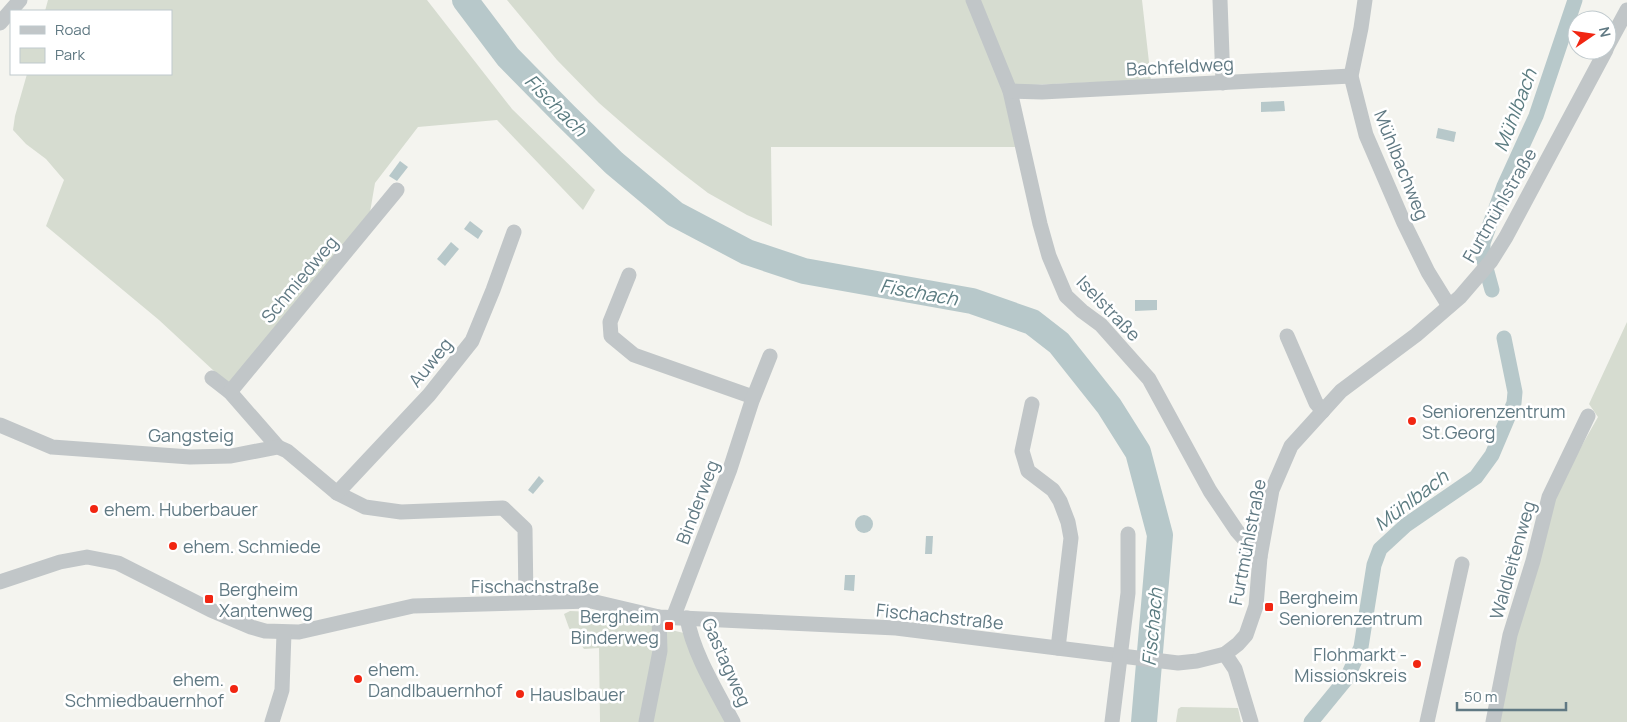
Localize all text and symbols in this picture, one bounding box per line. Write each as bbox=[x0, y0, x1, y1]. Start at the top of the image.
legend bbox=[10, 10, 172, 75]
north arrow bbox=[1567, 10, 1617, 60]
text: Road bbox=[55, 19, 91, 40]
text: N bbox=[1595, 25, 1616, 39]
text: Park bbox=[55, 44, 85, 65]
street label: Bachfeldweg bbox=[1126, 51, 1234, 81]
water label: Mühlbach bbox=[1487, 64, 1543, 155]
water label: Fischach bbox=[519, 68, 593, 142]
street label: Mühlbachweg bbox=[1369, 106, 1435, 224]
street label: Furtmühlstraße bbox=[1457, 143, 1541, 267]
street label: Schmiedweg bbox=[255, 230, 343, 328]
street label: Iselstraße bbox=[1072, 270, 1146, 346]
water label: Fischach bbox=[878, 272, 960, 312]
street label: Auweg bbox=[403, 332, 457, 392]
place label: Seniorenzentrum St.Georg bbox=[1422, 399, 1566, 444]
marker: Seniorenzentrum St.Georg bbox=[1406, 415, 1418, 427]
street label: Gangsteig bbox=[148, 423, 234, 447]
street label: Binderweg bbox=[670, 457, 724, 547]
water label: Mühlbach bbox=[1369, 463, 1454, 536]
street label: Furtmühlstraße bbox=[1223, 477, 1271, 607]
place label: ehem. Huberbauer bbox=[104, 497, 258, 521]
street label: Waldleitenweg bbox=[1484, 498, 1540, 622]
marker: ehem. Huberbauer bbox=[88, 503, 100, 515]
place label: ehem. Schmiede bbox=[183, 534, 321, 558]
marker: ehem. Schmiede bbox=[167, 540, 179, 552]
street label: Fischachstraße bbox=[471, 574, 599, 598]
place label: Bergheim Xantenweg bbox=[219, 577, 313, 622]
place label: Bergheim Seniorenzentrum bbox=[1279, 585, 1423, 630]
water label: Fischach bbox=[1136, 586, 1168, 667]
marker: Bergheim Xantenweg bbox=[203, 593, 215, 605]
street label: Fischachstraße bbox=[875, 597, 1005, 635]
marker: Bergheim Seniorenzentrum bbox=[1263, 601, 1275, 613]
place label: Bergheim Binderweg bbox=[571, 604, 659, 649]
street label: Gastagweg bbox=[697, 614, 757, 710]
marker: Bergheim Binderweg bbox=[663, 620, 675, 632]
place label: Flohmarkt - Missionskreis bbox=[1294, 642, 1407, 687]
place label: ehem. Dandlbauernhof bbox=[368, 657, 503, 702]
marker: Flohmarkt - Missionskreis bbox=[1411, 658, 1423, 670]
place label: ehem. Schmiedbauernhof bbox=[65, 667, 225, 712]
marker: ehem. Dandlbauernhof bbox=[352, 673, 364, 685]
scale bar bbox=[1457, 680, 1566, 712]
place label: Hauslbauer bbox=[530, 682, 626, 706]
marker: ehem. Schmiedbauernhof bbox=[228, 683, 240, 695]
text: 50 m bbox=[1464, 686, 1498, 707]
marker: Hauslbauer bbox=[514, 688, 526, 700]

